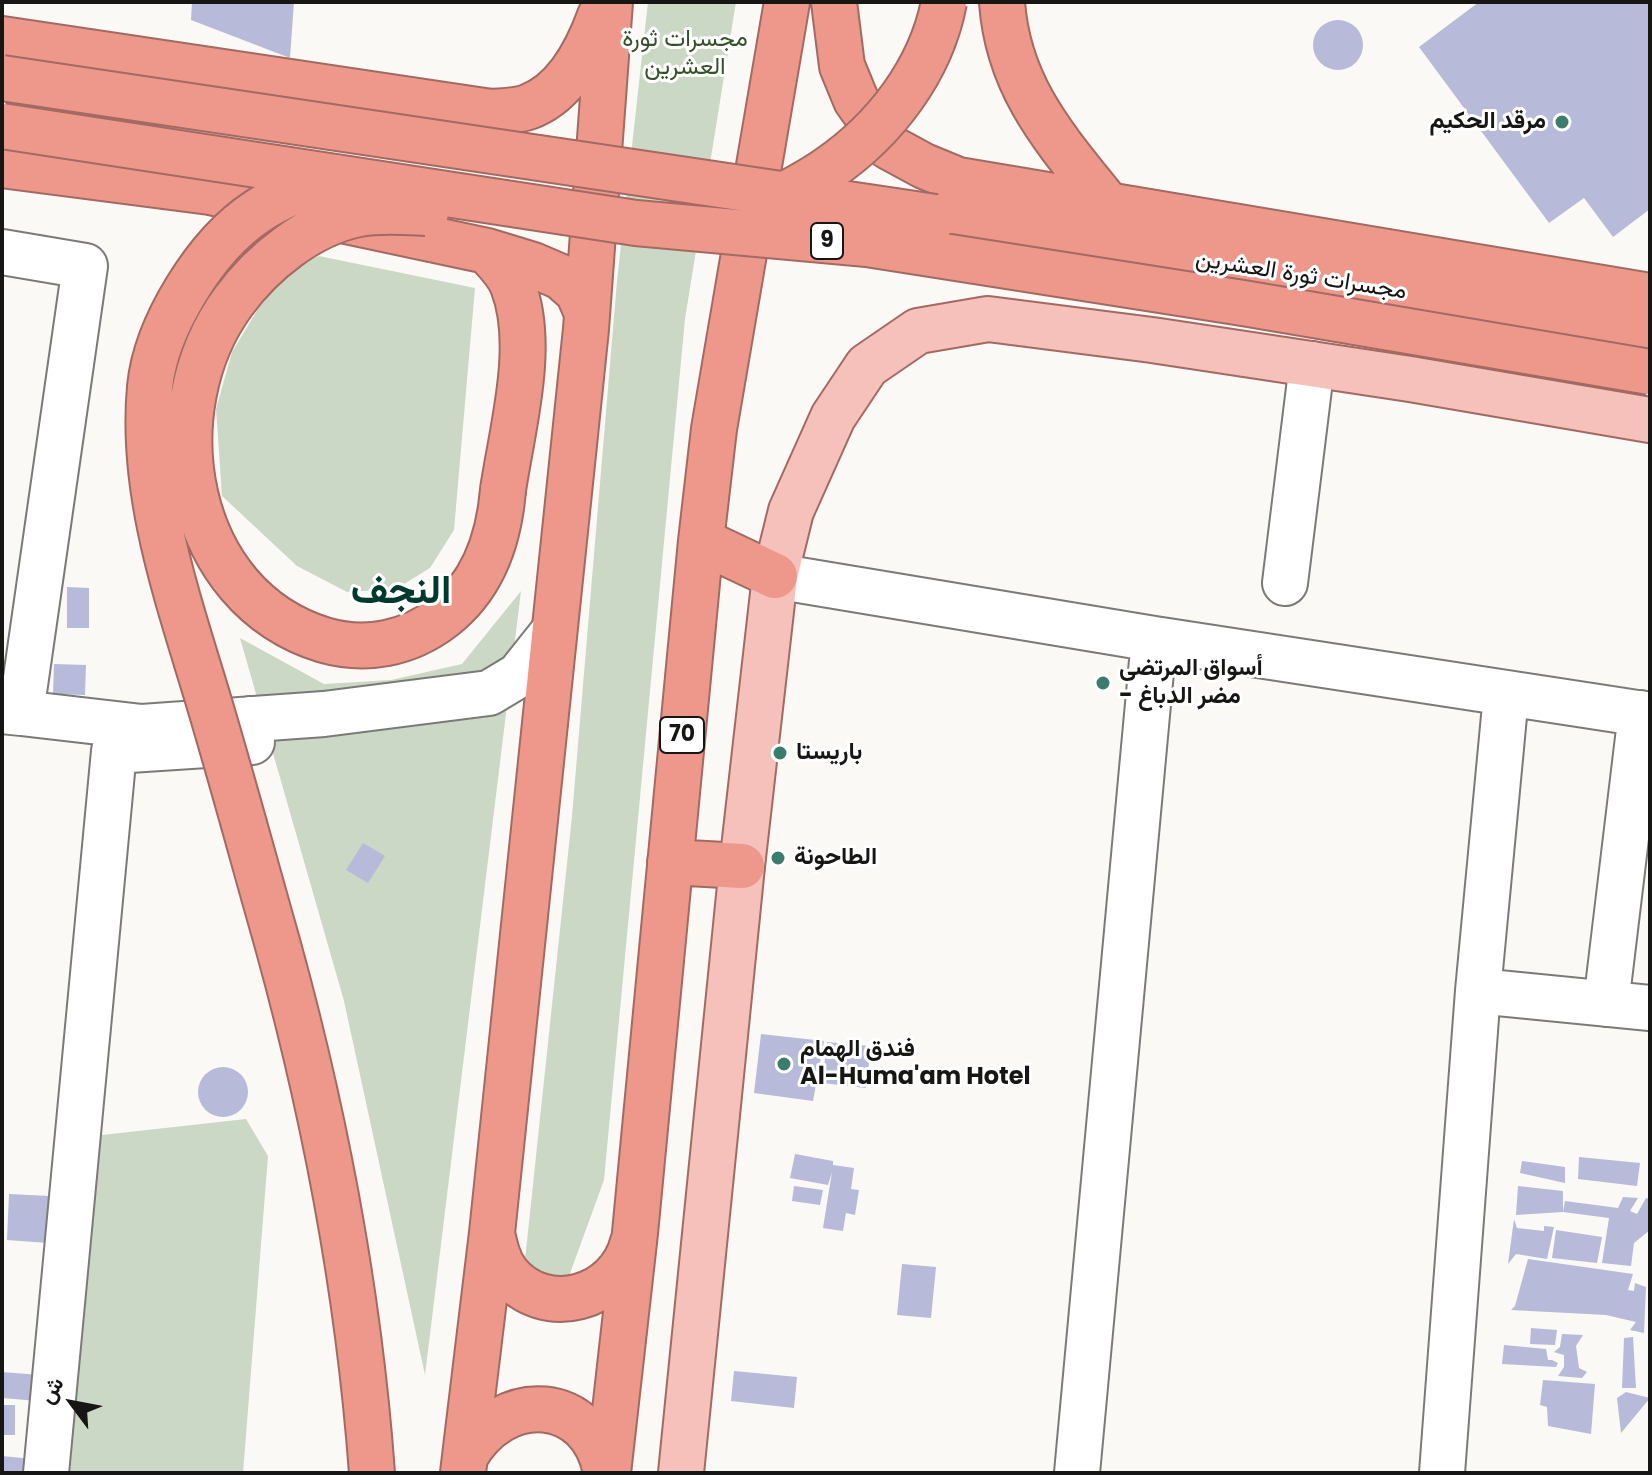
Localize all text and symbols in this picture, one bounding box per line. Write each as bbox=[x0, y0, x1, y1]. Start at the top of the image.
park label: مجسرات ثورة العشرين bbox=[622, 26, 748, 82]
place label: مرقد الحكيم bbox=[1430, 108, 1546, 136]
marker: مرقد الحكيم bbox=[1553, 113, 1571, 131]
road number: 9 bbox=[811, 223, 843, 259]
street label: مجسرات ثورة العشرين bbox=[1193, 245, 1409, 307]
district label: النجف bbox=[351, 569, 451, 617]
place label: أسواق المرتضى - مضر الدباغ bbox=[1119, 655, 1263, 711]
marker: أسواق المرتضى - مضر الدباغ bbox=[1094, 674, 1112, 692]
road number: 70 bbox=[660, 717, 704, 753]
place label: باريستا bbox=[796, 739, 862, 767]
marker: باريستا bbox=[771, 744, 789, 762]
place label: الطاحونة bbox=[794, 844, 877, 872]
marker: الطاحونة bbox=[769, 849, 787, 867]
place label: فندق الهمام Al-Huma'am Hotel bbox=[800, 1036, 1031, 1092]
marker: فندق الهمام Al-Huma'am Hotel bbox=[775, 1055, 793, 1073]
north arrow bbox=[32, 1363, 112, 1443]
text: ش bbox=[31, 1371, 71, 1409]

